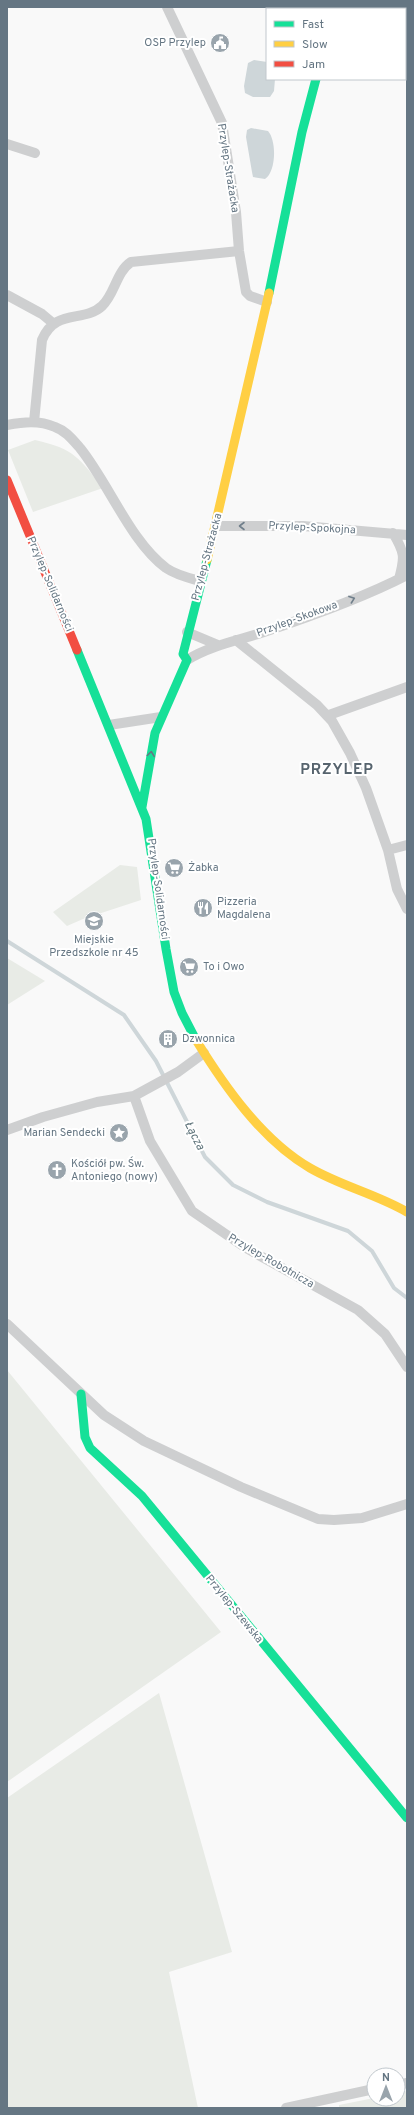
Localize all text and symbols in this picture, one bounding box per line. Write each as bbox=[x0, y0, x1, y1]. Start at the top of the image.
legend bbox=[266, 8, 406, 80]
text: Fast bbox=[302, 17, 324, 33]
public building icon: OSP Przylep bbox=[209, 32, 231, 54]
place label: OSP Przylep bbox=[144, 36, 206, 50]
text: Slow bbox=[302, 37, 328, 53]
text: Jam bbox=[302, 57, 325, 73]
street label: Przylep-Strażacka bbox=[214, 122, 242, 214]
street label: Przylep-Strażacka bbox=[189, 511, 225, 602]
street label: Przylep-Spokojna bbox=[268, 519, 356, 537]
one-way arrow bbox=[239, 522, 245, 530]
street label: Przylep-Solidarności bbox=[24, 534, 76, 634]
one-way arrow bbox=[349, 595, 356, 603]
street label: Przylep-Skokowa bbox=[255, 598, 340, 640]
one-way arrow bbox=[146, 751, 155, 757]
district label: PRZYLEP bbox=[300, 761, 374, 780]
street label: Przylep-Solidarności bbox=[144, 837, 172, 941]
supermarket icon: Żabka bbox=[163, 857, 185, 879]
place label: Żabka bbox=[188, 860, 219, 875]
place label: Pizzeria Magdalena bbox=[217, 895, 271, 922]
restaurant icon: Pizzeria Magdalena bbox=[192, 897, 214, 919]
school or university icon: Miejskie Przedszkole nr 45 bbox=[83, 910, 105, 932]
place label: Miejskie Przedszkole nr 45 bbox=[49, 933, 139, 960]
supermarket icon: To i Owo bbox=[178, 956, 200, 978]
place label: To i Owo bbox=[203, 960, 244, 974]
building icon: Dzwonnica bbox=[157, 1028, 179, 1050]
place label: Dzwonnica bbox=[182, 1032, 235, 1046]
water label: Łącza bbox=[180, 1119, 208, 1154]
place icon: Marian Sendecki bbox=[108, 1122, 130, 1144]
place label: Marian Sendecki bbox=[24, 1126, 105, 1140]
place label: Kościół pw. Św. Antoniego (nowy) bbox=[71, 1156, 158, 1184]
church icon: Kościół pw. Św. Antoniego (nowy) bbox=[46, 1159, 68, 1181]
street label: Przylep-Robotnicza bbox=[226, 1231, 317, 1291]
street label: Przylep-Szewska bbox=[202, 1572, 266, 1646]
north arrow bbox=[366, 2067, 406, 2107]
text: N bbox=[382, 2071, 390, 2085]

